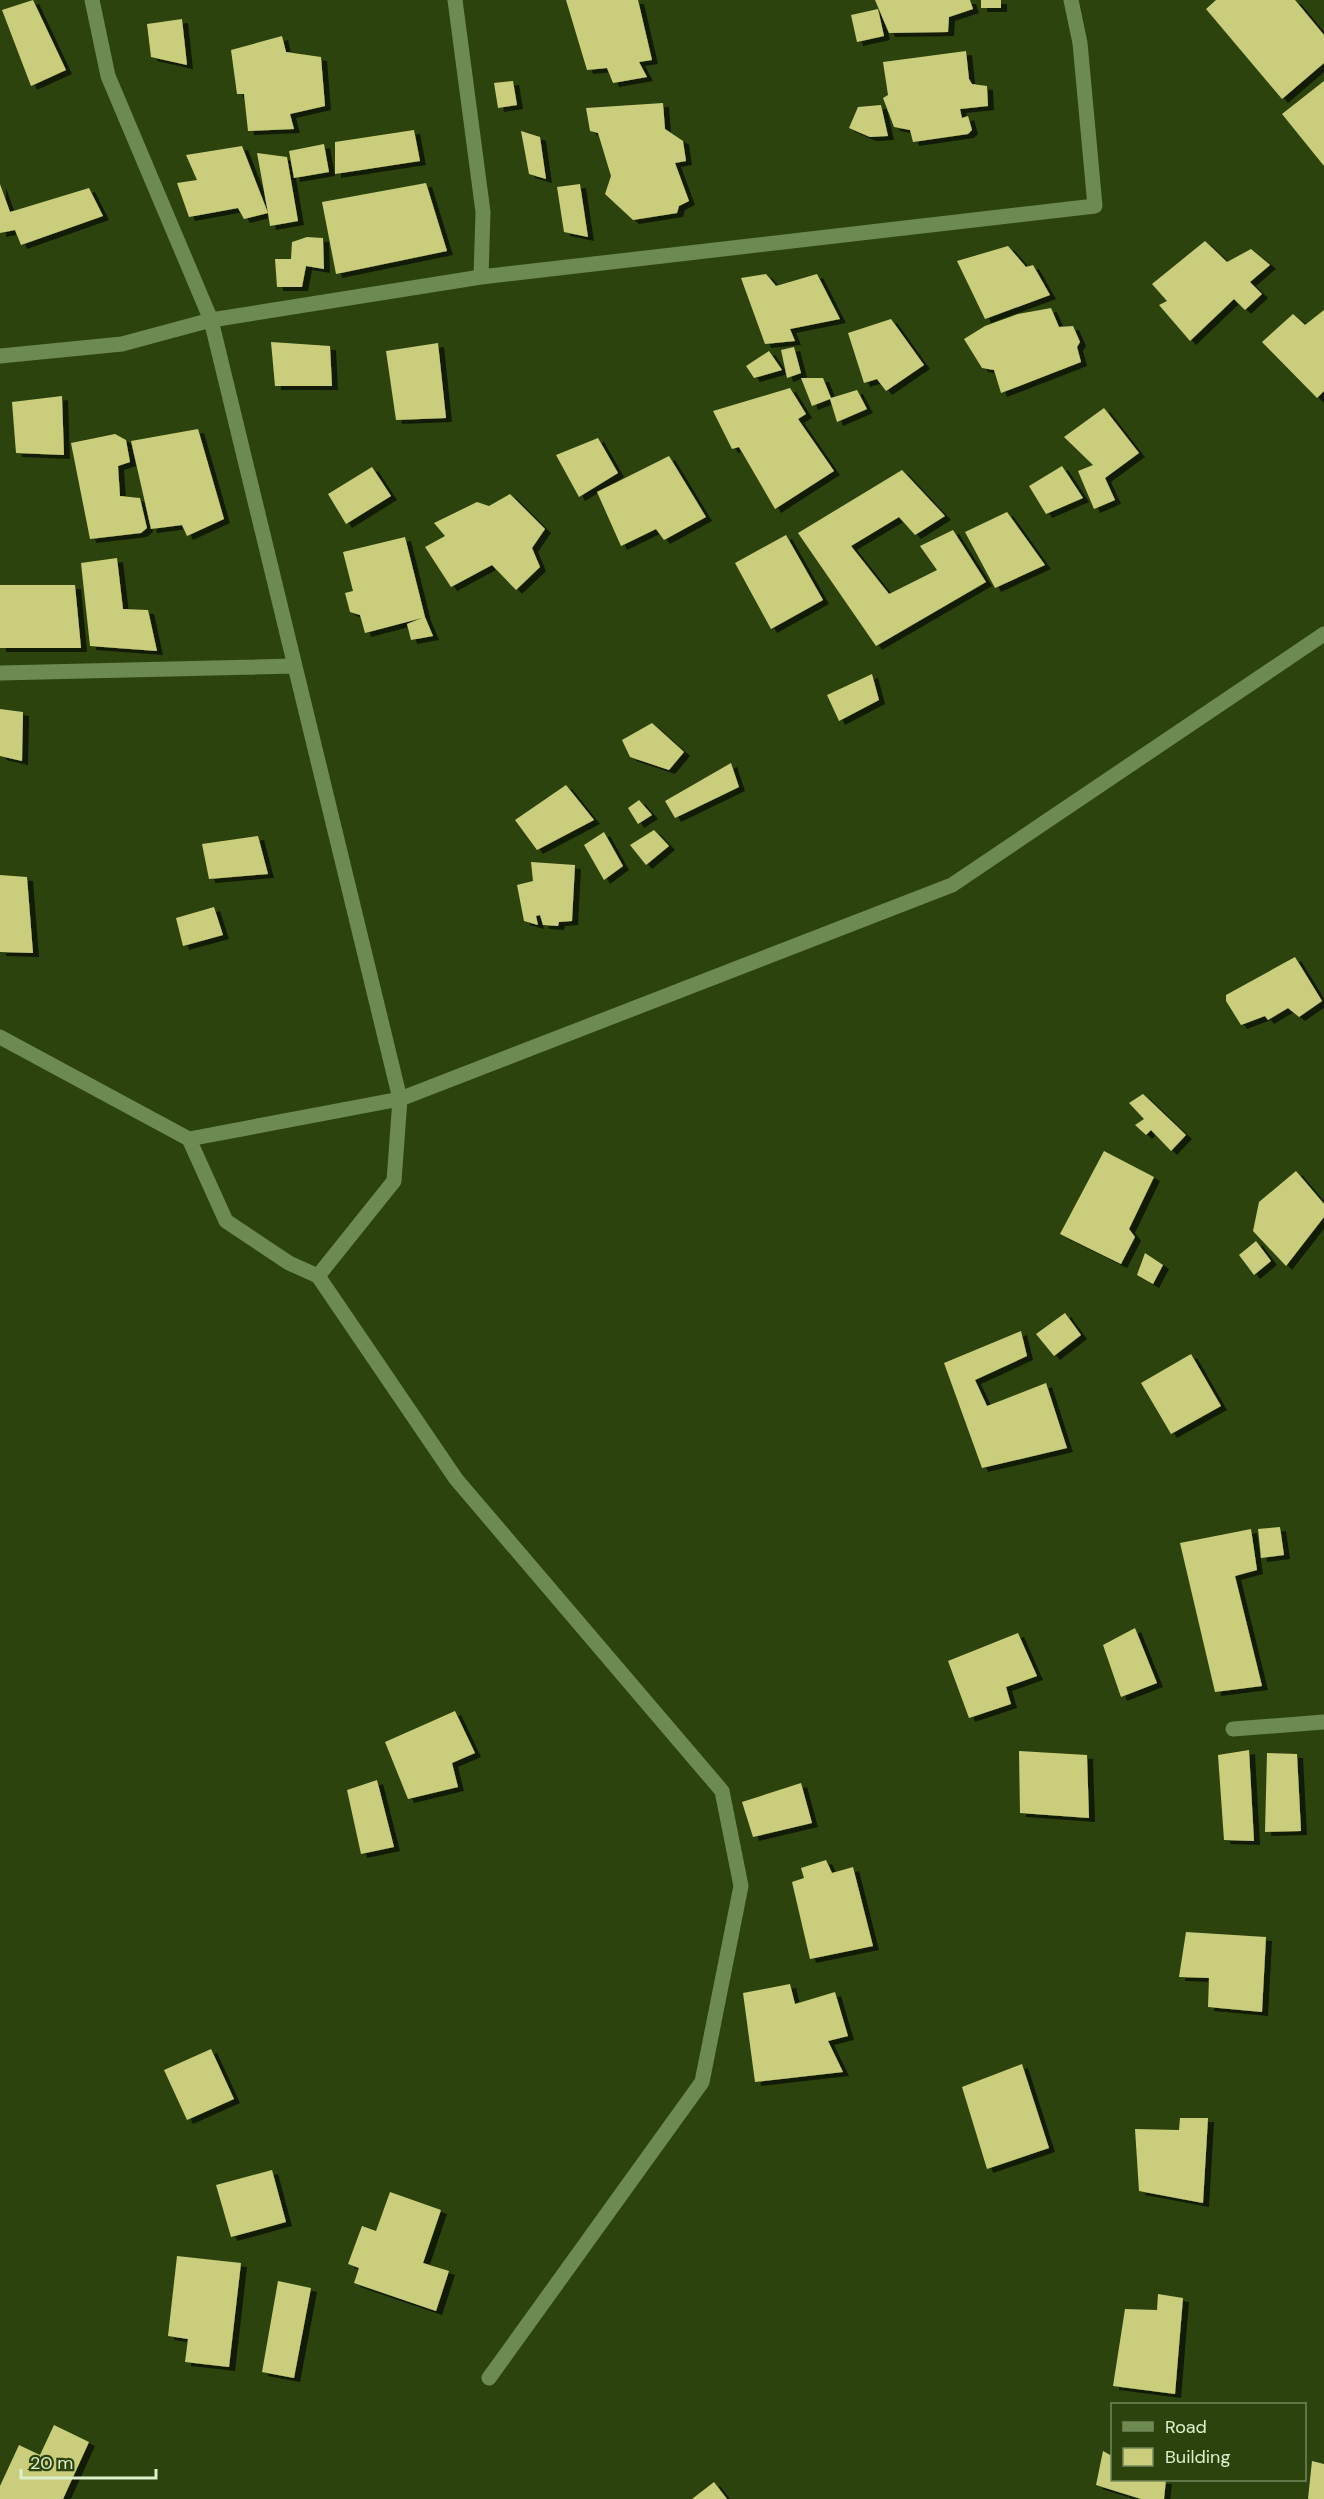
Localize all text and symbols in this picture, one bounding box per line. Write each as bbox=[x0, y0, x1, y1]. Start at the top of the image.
legend bbox=[1111, 2403, 1306, 2481]
text: Road bbox=[1165, 2415, 1207, 2439]
scale bar bbox=[21, 2442, 156, 2480]
text: Building bbox=[1165, 2445, 1230, 2469]
text: 20 m bbox=[30, 2451, 73, 2475]

